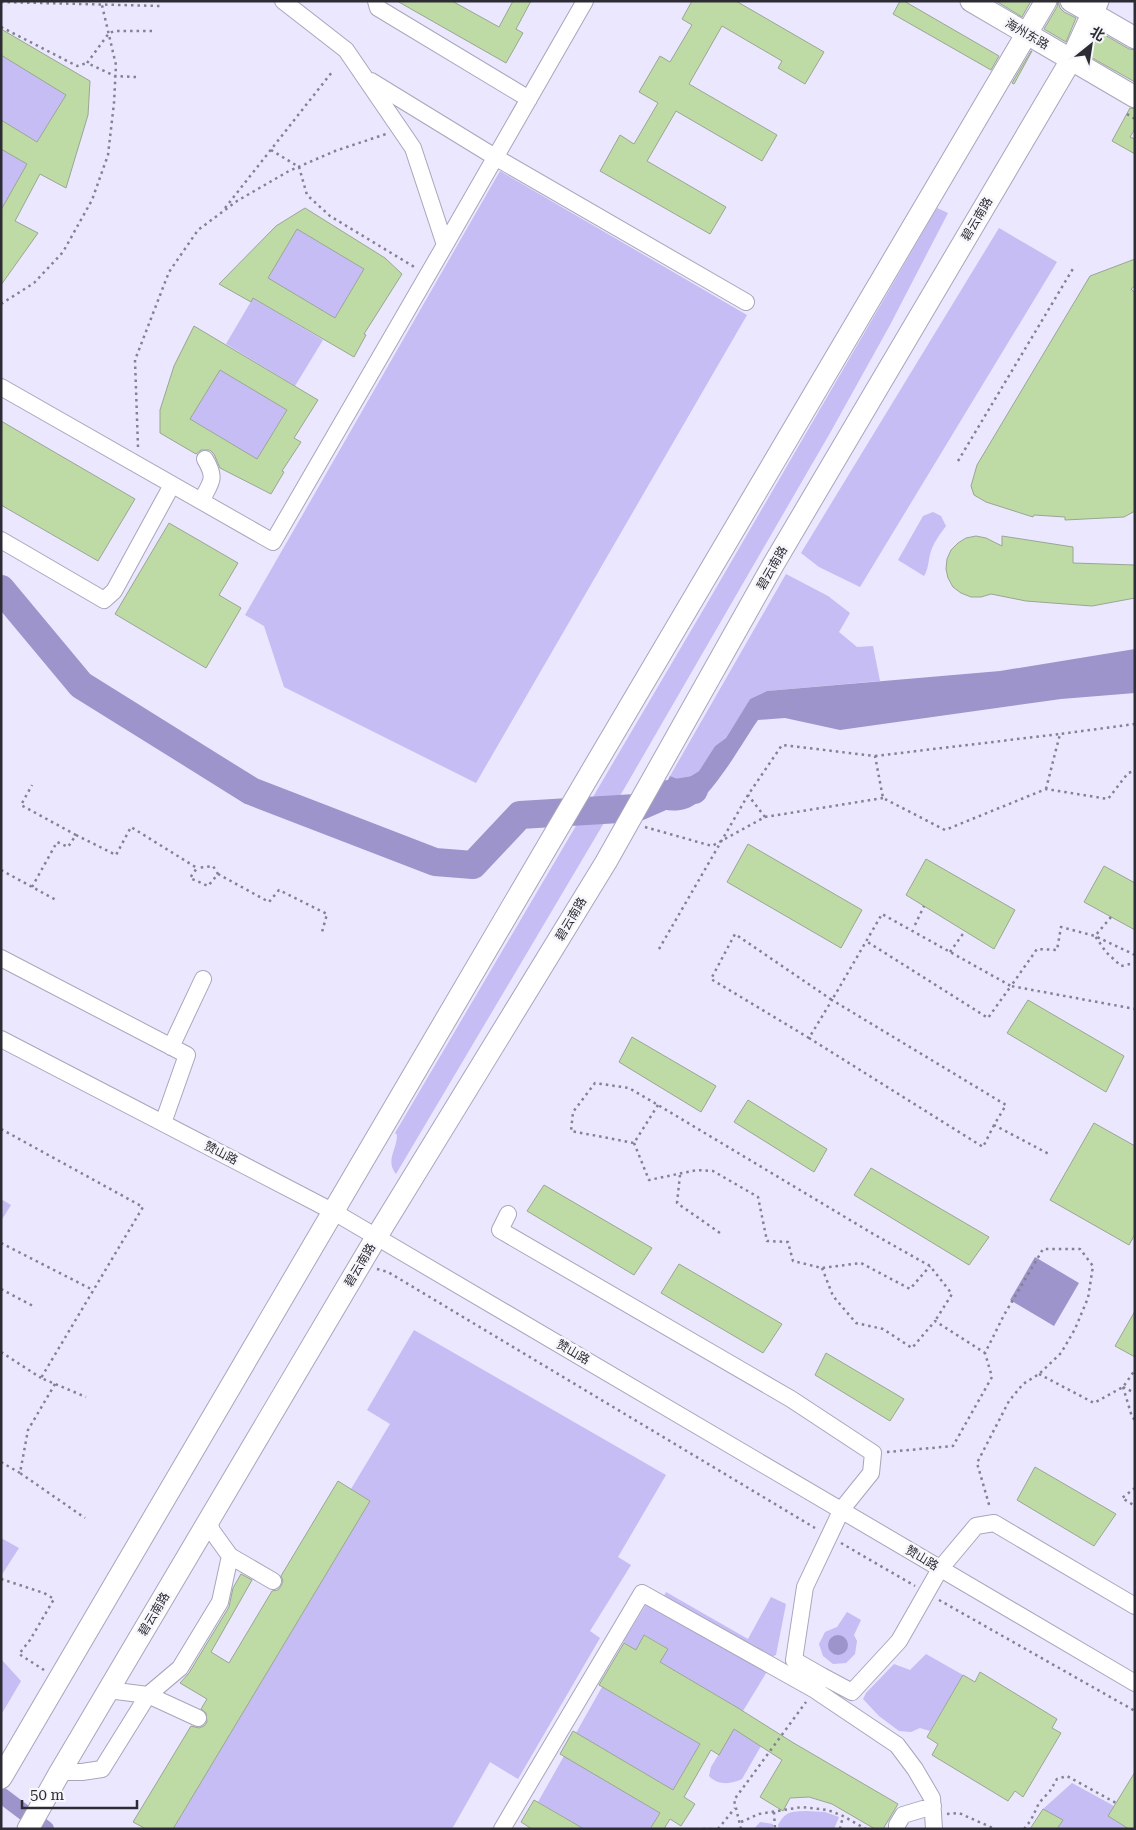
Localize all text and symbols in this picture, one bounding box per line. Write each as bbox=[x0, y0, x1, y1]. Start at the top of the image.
street label: 海州东路 bbox=[1003, 16, 1051, 52]
north arrow bbox=[1066, 20, 1116, 70]
text: 北 bbox=[1087, 23, 1108, 44]
street label: 碧云南路 bbox=[959, 195, 995, 243]
street label: 碧云南路 bbox=[754, 544, 790, 592]
street label: 碧云南路 bbox=[553, 895, 589, 943]
street label: 赞山路 bbox=[202, 1139, 240, 1167]
street label: 碧云南路 bbox=[342, 1241, 378, 1289]
street label: 赞山路 bbox=[554, 1337, 592, 1367]
street label: 赞山路 bbox=[903, 1543, 941, 1573]
street label: 碧云南路 bbox=[136, 1590, 172, 1638]
scale bar bbox=[22, 1778, 138, 1810]
text: 50 m bbox=[30, 1786, 65, 1804]

